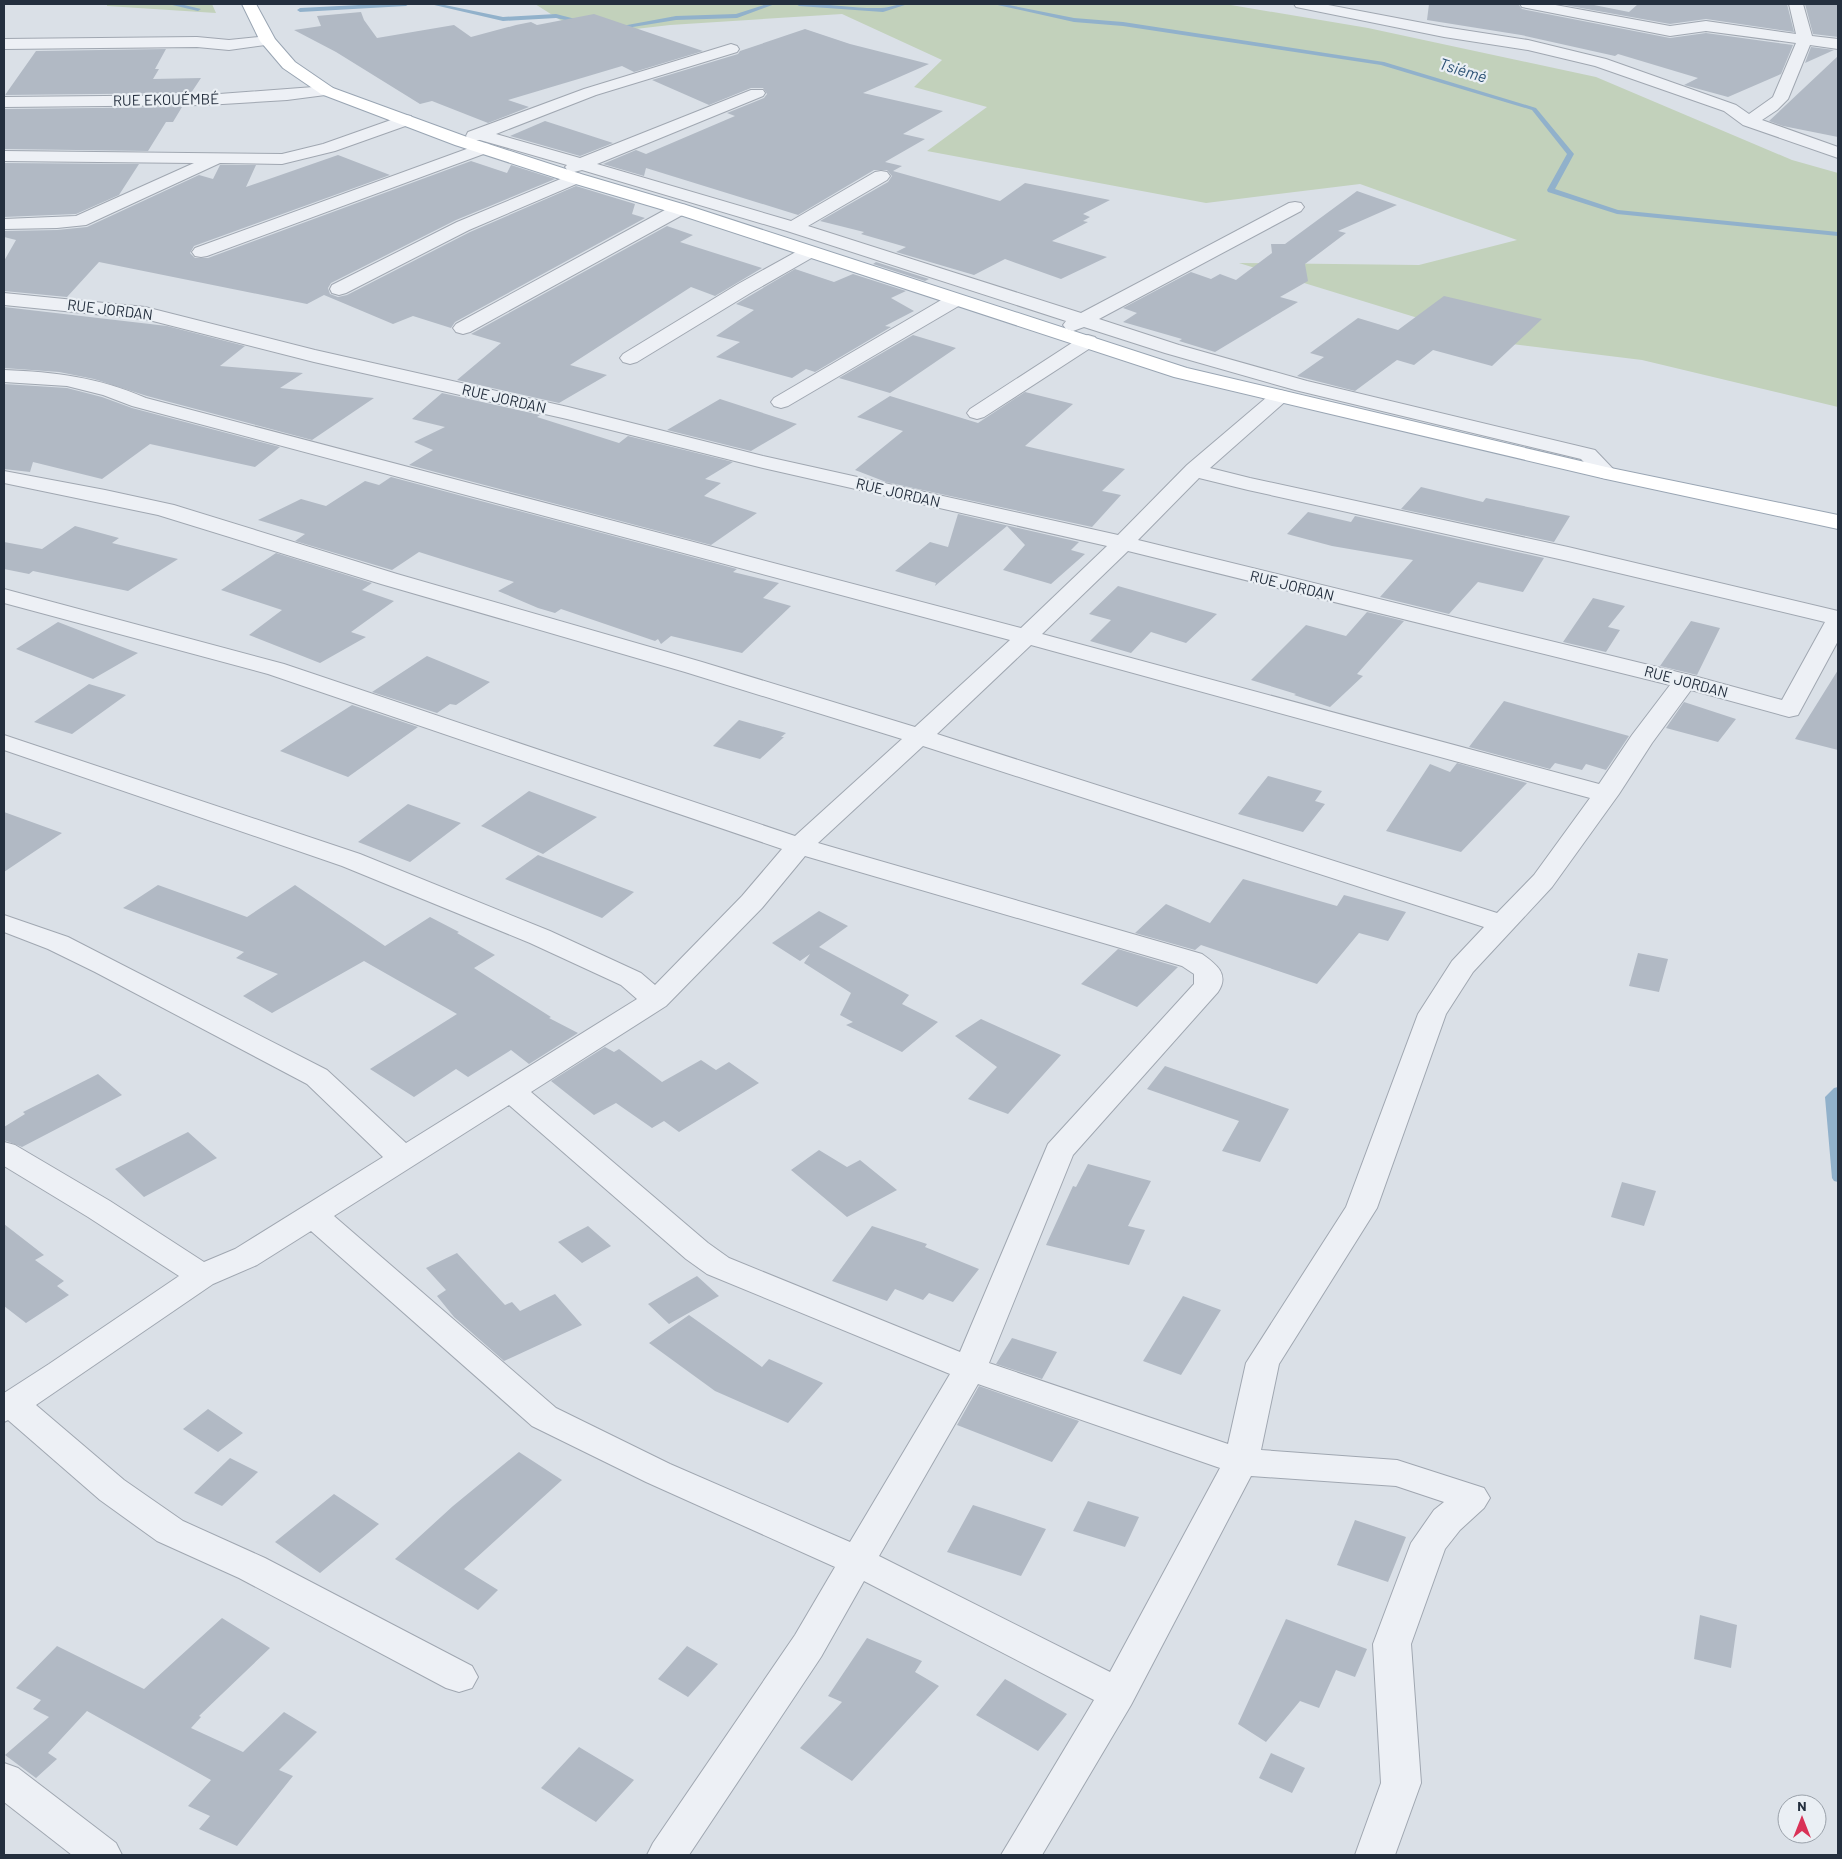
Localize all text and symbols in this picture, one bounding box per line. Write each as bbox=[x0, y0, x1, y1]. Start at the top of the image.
water label: Tsiémé bbox=[1437, 53, 1489, 86]
street label: RUE EKOUÉMBÉ bbox=[113, 89, 219, 109]
street label: RUE JORDAN bbox=[66, 295, 154, 323]
street label: RUE JORDAN bbox=[460, 380, 548, 416]
street label: RUE JORDAN bbox=[854, 474, 942, 510]
street label: RUE JORDAN bbox=[1248, 566, 1336, 604]
street label: RUE JORDAN bbox=[1642, 661, 1730, 701]
north arrow bbox=[1777, 1794, 1827, 1844]
text: N bbox=[1797, 1797, 1807, 1814]

